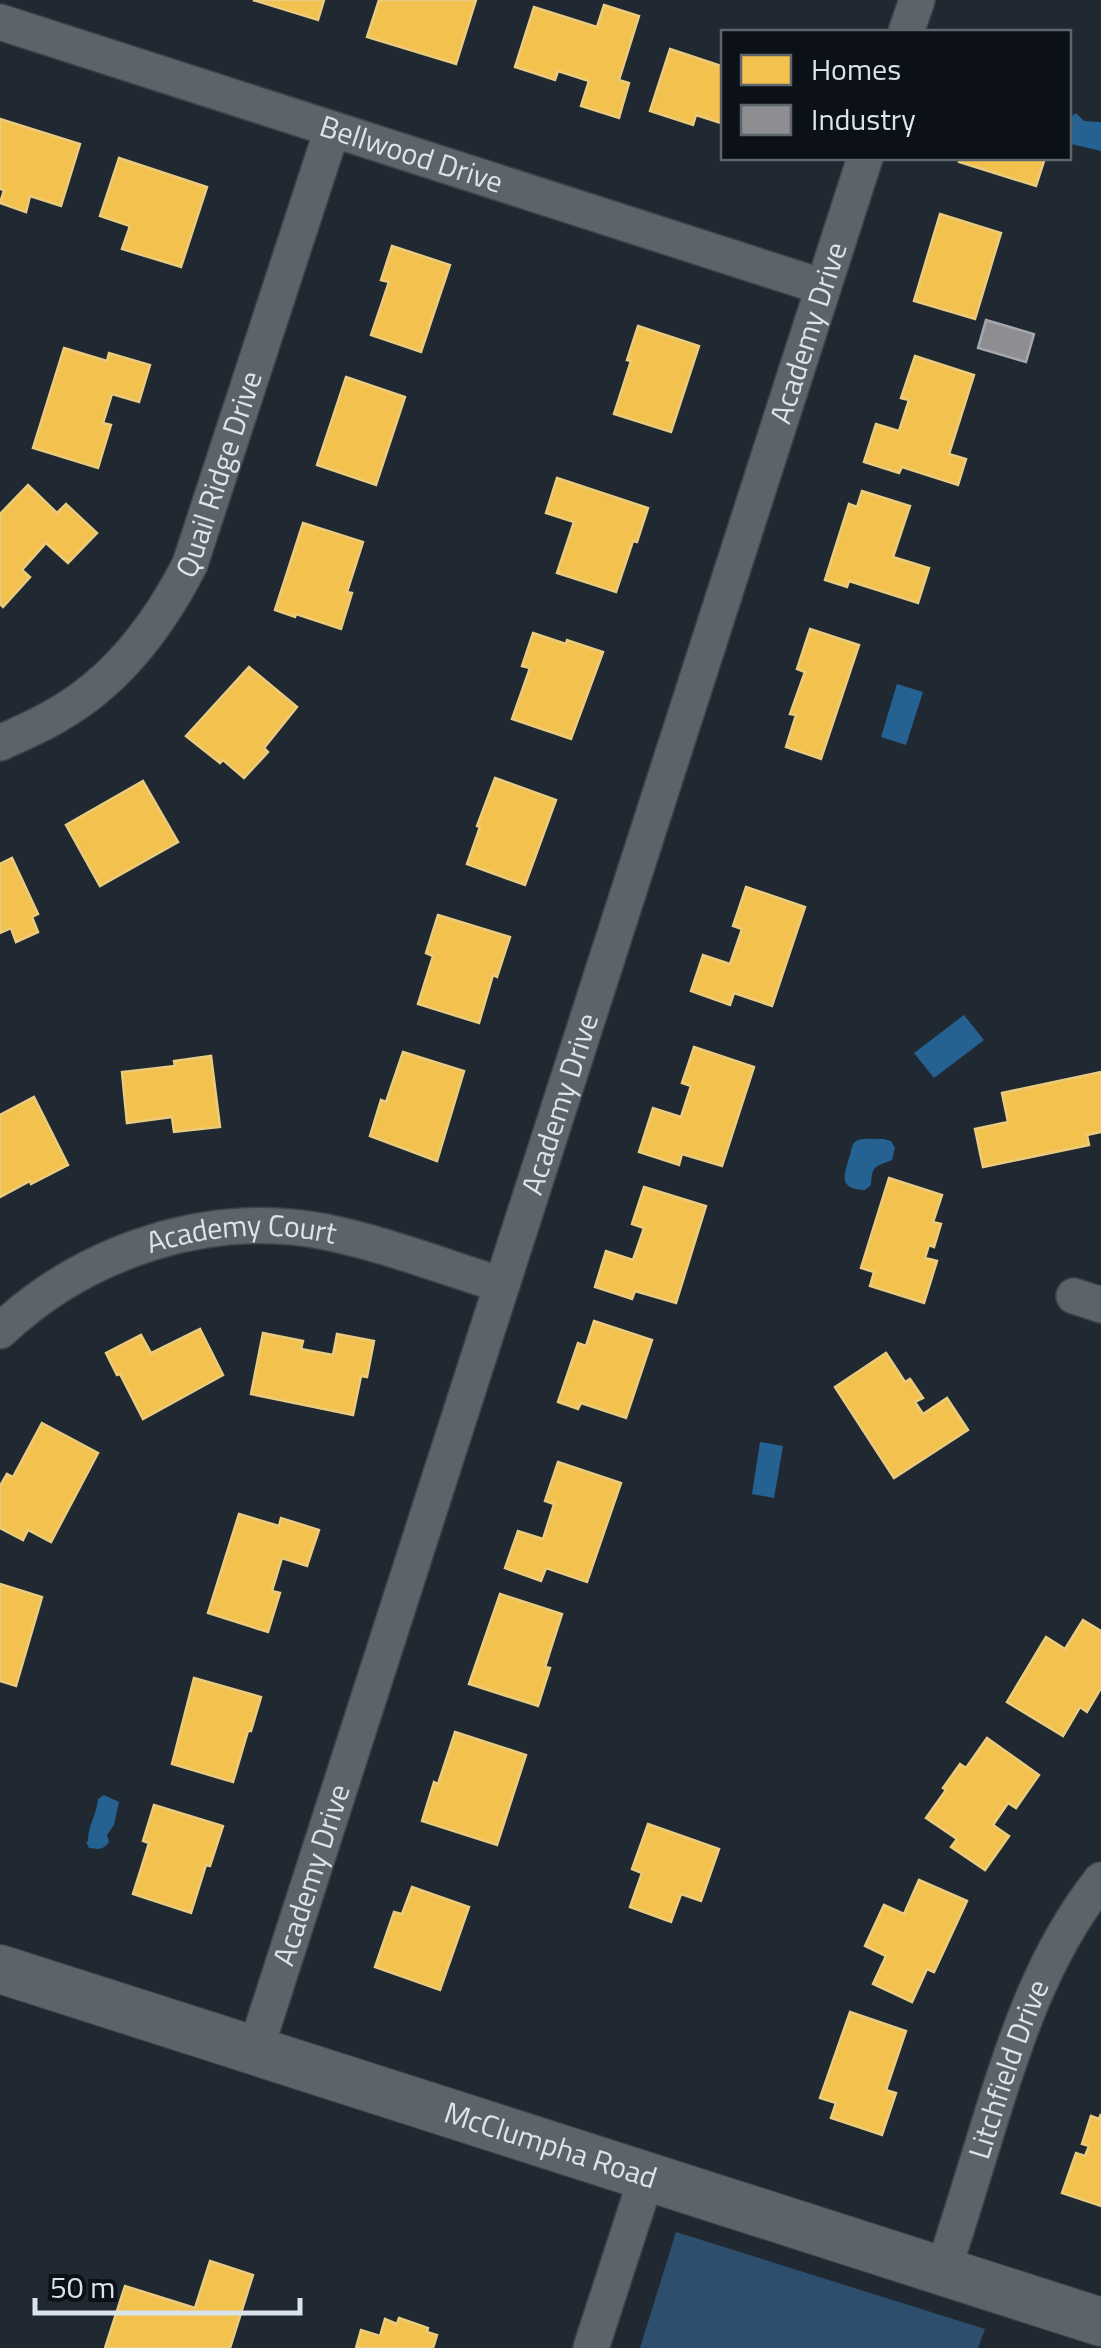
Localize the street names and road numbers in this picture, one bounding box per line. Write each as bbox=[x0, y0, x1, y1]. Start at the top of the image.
street label: Bellwood Drive bbox=[314, 102, 509, 204]
street label: Academy Drive bbox=[757, 236, 858, 429]
street label: Quail Ridge Drive bbox=[163, 365, 274, 586]
street label: Academy Drive bbox=[508, 1007, 610, 1200]
street label: Academy Court bbox=[140, 1202, 342, 1265]
street label: Academy Drive bbox=[260, 1778, 362, 1971]
street label: Litchfield Drive bbox=[956, 1972, 1060, 2165]
street label: McClumpha Road bbox=[438, 2089, 663, 2200]

